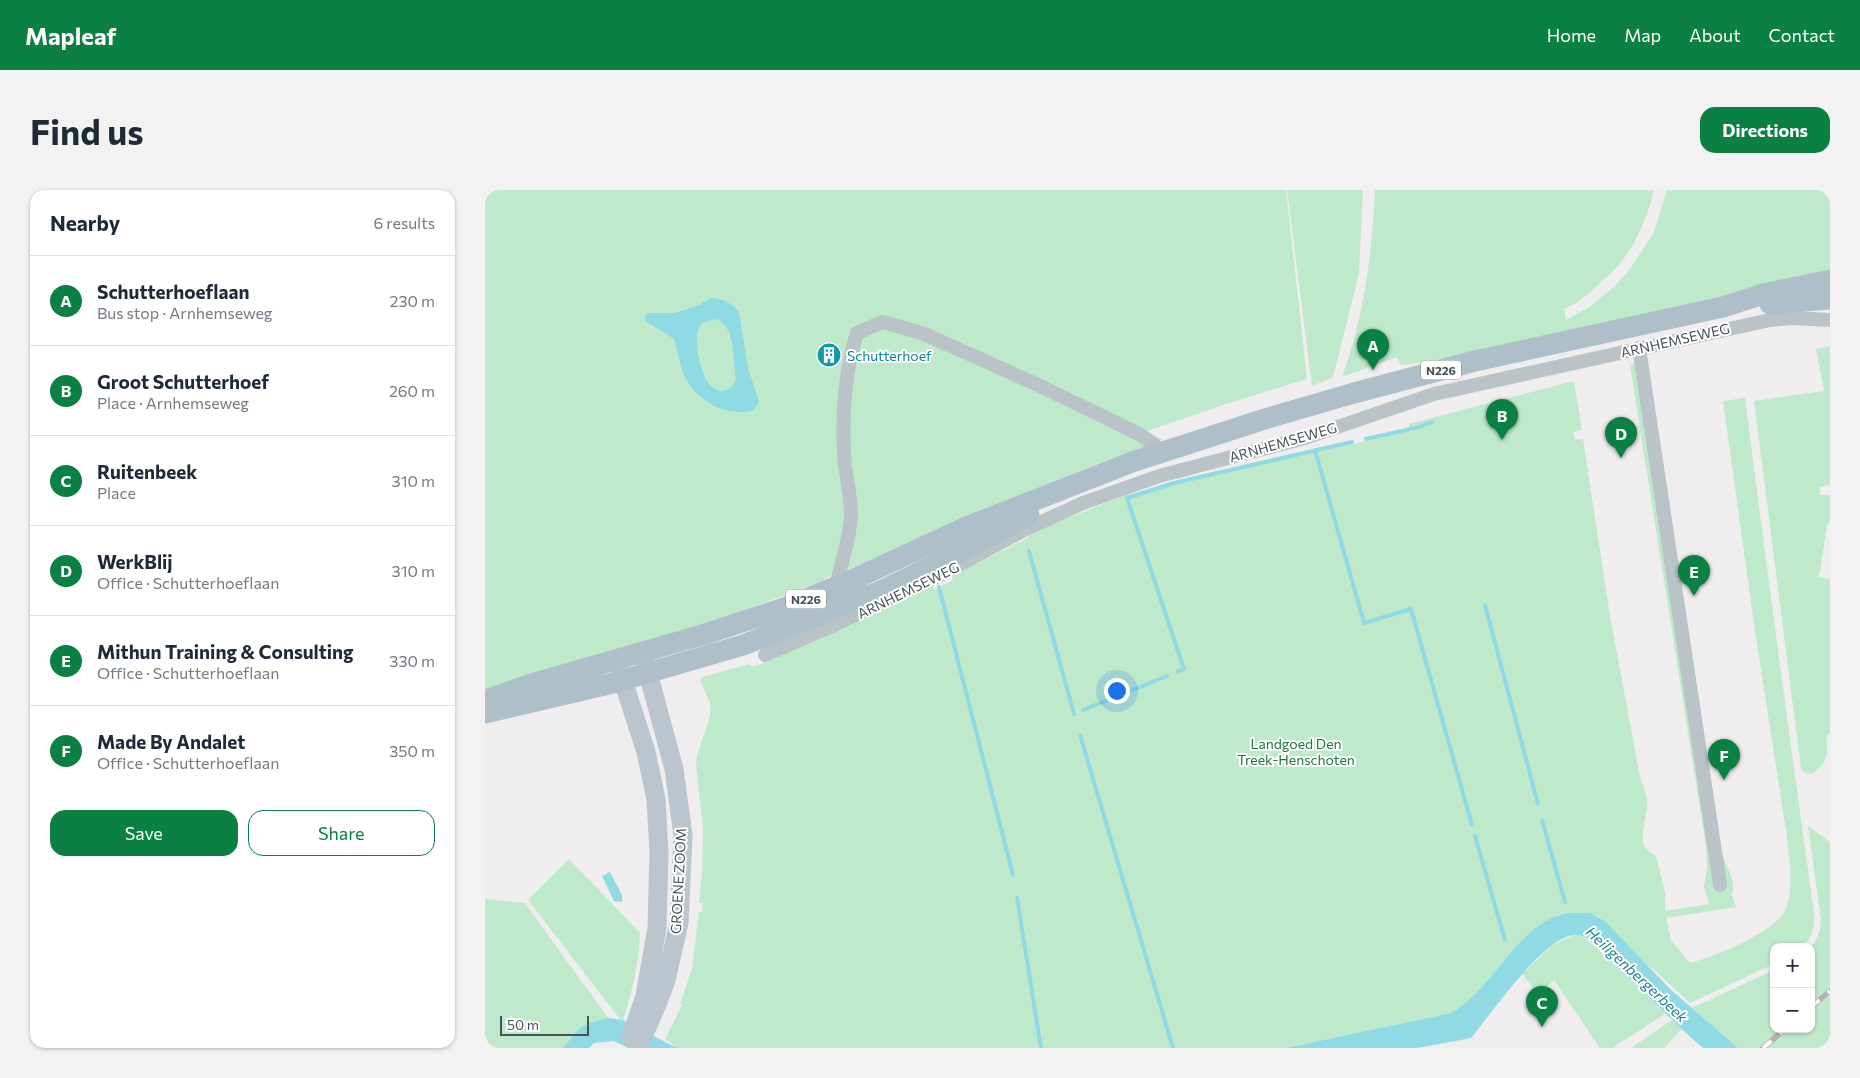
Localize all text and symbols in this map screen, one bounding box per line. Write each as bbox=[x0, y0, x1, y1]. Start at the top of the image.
text: Mapleaf bbox=[25, 21, 116, 50]
text: Home bbox=[1547, 24, 1596, 46]
text: Map bbox=[1624, 24, 1661, 46]
text: About bbox=[1689, 24, 1741, 46]
text: Contact bbox=[1769, 24, 1835, 46]
button: Directions bbox=[1700, 107, 1830, 153]
text: Find us bbox=[30, 109, 144, 152]
text: Nearby bbox=[50, 210, 120, 235]
text: 6 results bbox=[374, 213, 435, 232]
text: Schutterhoeflaan bbox=[97, 280, 250, 303]
text: A bbox=[60, 291, 72, 310]
text: 230 m bbox=[390, 291, 435, 310]
text: Bus stop · Arnhemseweg bbox=[97, 303, 273, 322]
street label: ARNHEMSEWEG bbox=[1619, 319, 1731, 361]
pin: A bbox=[1357, 329, 1389, 370]
building icon: Schutterhoef bbox=[816, 342, 842, 368]
place label: Schutterhoef bbox=[847, 347, 932, 364]
road number: N226 bbox=[1421, 360, 1461, 380]
text: Groot Schutterhoef bbox=[97, 370, 269, 393]
text: B bbox=[61, 381, 71, 400]
text: 260 m bbox=[389, 381, 435, 400]
text: Place · Arnhemseweg bbox=[97, 393, 249, 412]
pin: B bbox=[1486, 399, 1518, 440]
pin: D bbox=[1605, 417, 1637, 458]
street label: ARNHEMSEWEG bbox=[1227, 419, 1339, 465]
text: Ruitenbeek bbox=[97, 460, 197, 483]
text: C bbox=[61, 471, 71, 490]
text: 310 m bbox=[392, 471, 435, 490]
text: Place bbox=[97, 483, 136, 502]
text: WerkBlij bbox=[97, 550, 173, 573]
pin: E bbox=[1678, 555, 1710, 596]
street label: ARNHEMSEWEG bbox=[854, 558, 962, 622]
text: D bbox=[60, 561, 72, 580]
text: 310 m bbox=[392, 561, 435, 580]
text: Office · Schutterhoeflaan bbox=[97, 573, 279, 592]
road number: N226 bbox=[786, 589, 826, 608]
text: Mithun Training & Consulting bbox=[97, 640, 354, 663]
text: E bbox=[61, 651, 71, 670]
text: 330 m bbox=[389, 651, 435, 670]
text: Office · Schutterhoeflaan bbox=[97, 663, 279, 682]
your location bbox=[1104, 678, 1130, 704]
text: Made By Andalet bbox=[97, 730, 245, 753]
park label: Landgoed Den Treek-Henschoten bbox=[1237, 735, 1355, 768]
pin: F bbox=[1708, 739, 1740, 780]
text: F bbox=[61, 741, 71, 760]
text: 350 m bbox=[389, 741, 435, 760]
text: Office · Schutterhoeflaan bbox=[97, 753, 279, 772]
button: Save bbox=[50, 810, 238, 856]
button: Share bbox=[248, 810, 435, 856]
street label: GROENE ZOOM bbox=[667, 828, 689, 934]
water label: Heiligenbergerbeek bbox=[1582, 922, 1692, 1026]
map controls bbox=[1770, 943, 1815, 1033]
button: + bbox=[1770, 943, 1815, 988]
pin: C bbox=[1526, 986, 1558, 1027]
button: − bbox=[1770, 988, 1815, 1033]
scale bar bbox=[500, 1013, 589, 1036]
text: 50 m bbox=[507, 1016, 539, 1033]

